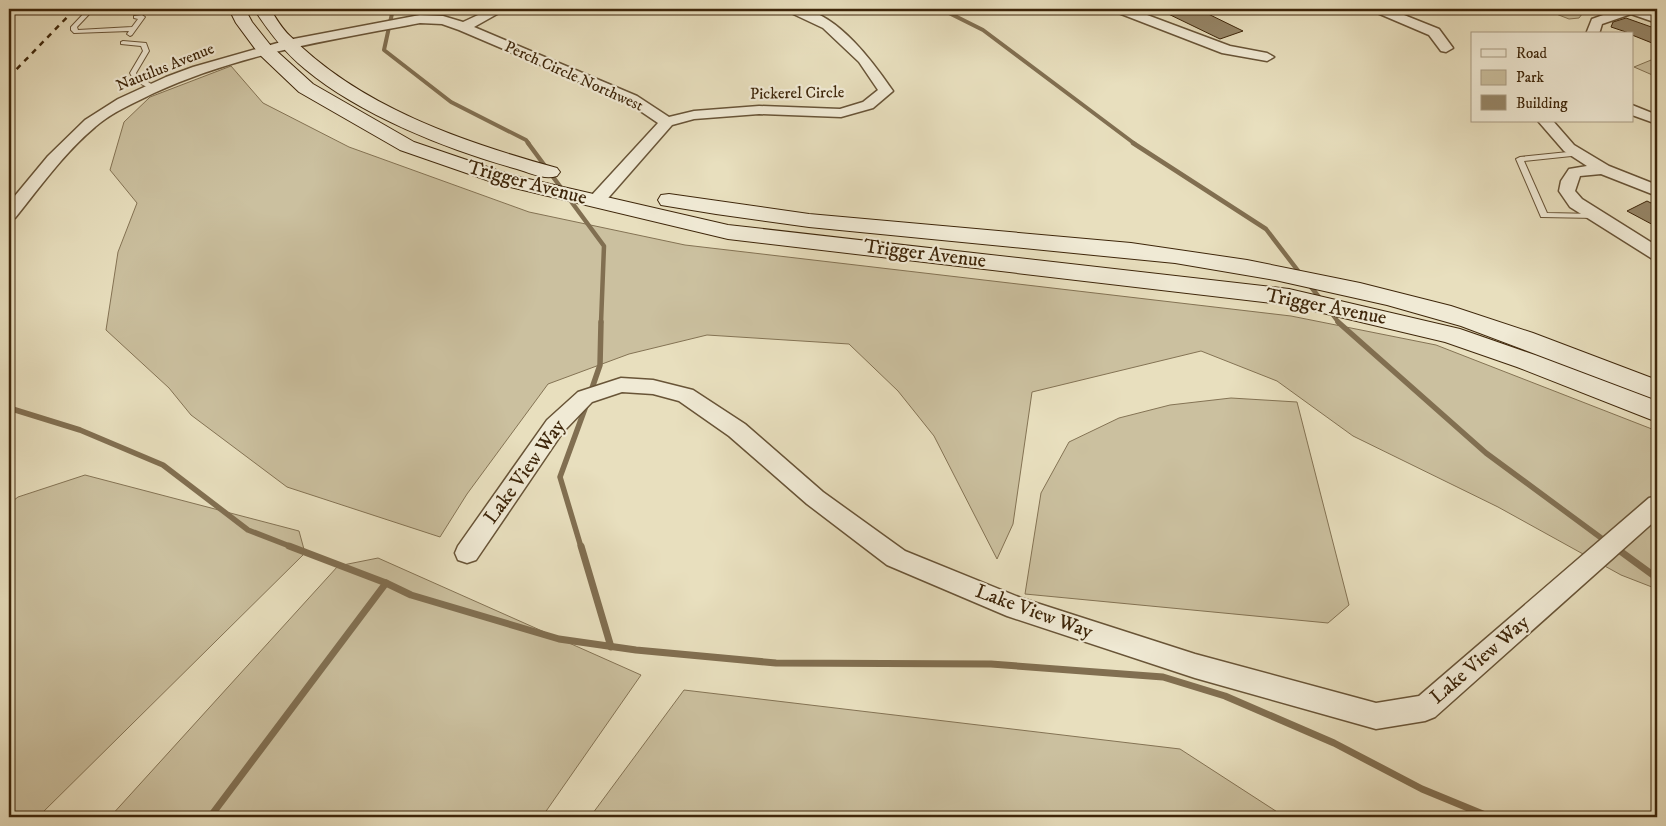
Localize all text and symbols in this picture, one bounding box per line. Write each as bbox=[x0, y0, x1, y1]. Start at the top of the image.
legend bbox=[1471, 32, 1634, 122]
street label: Perch Circle Northwest bbox=[502, 36, 646, 116]
street label: Nautilus Avenue bbox=[113, 38, 217, 96]
text: Road bbox=[1516, 44, 1548, 63]
text: Park bbox=[1516, 68, 1545, 87]
street label: Pickerel Circle bbox=[750, 82, 845, 104]
text: Building bbox=[1516, 94, 1568, 113]
street label: Trigger Avenue bbox=[464, 155, 590, 211]
street label: Trigger Avenue bbox=[863, 234, 987, 274]
street label: Trigger Avenue bbox=[1263, 283, 1389, 331]
street label: Lake View Way bbox=[479, 414, 572, 529]
street label: Lake View Way bbox=[972, 579, 1097, 645]
street label: Lake View Way bbox=[1425, 610, 1535, 710]

